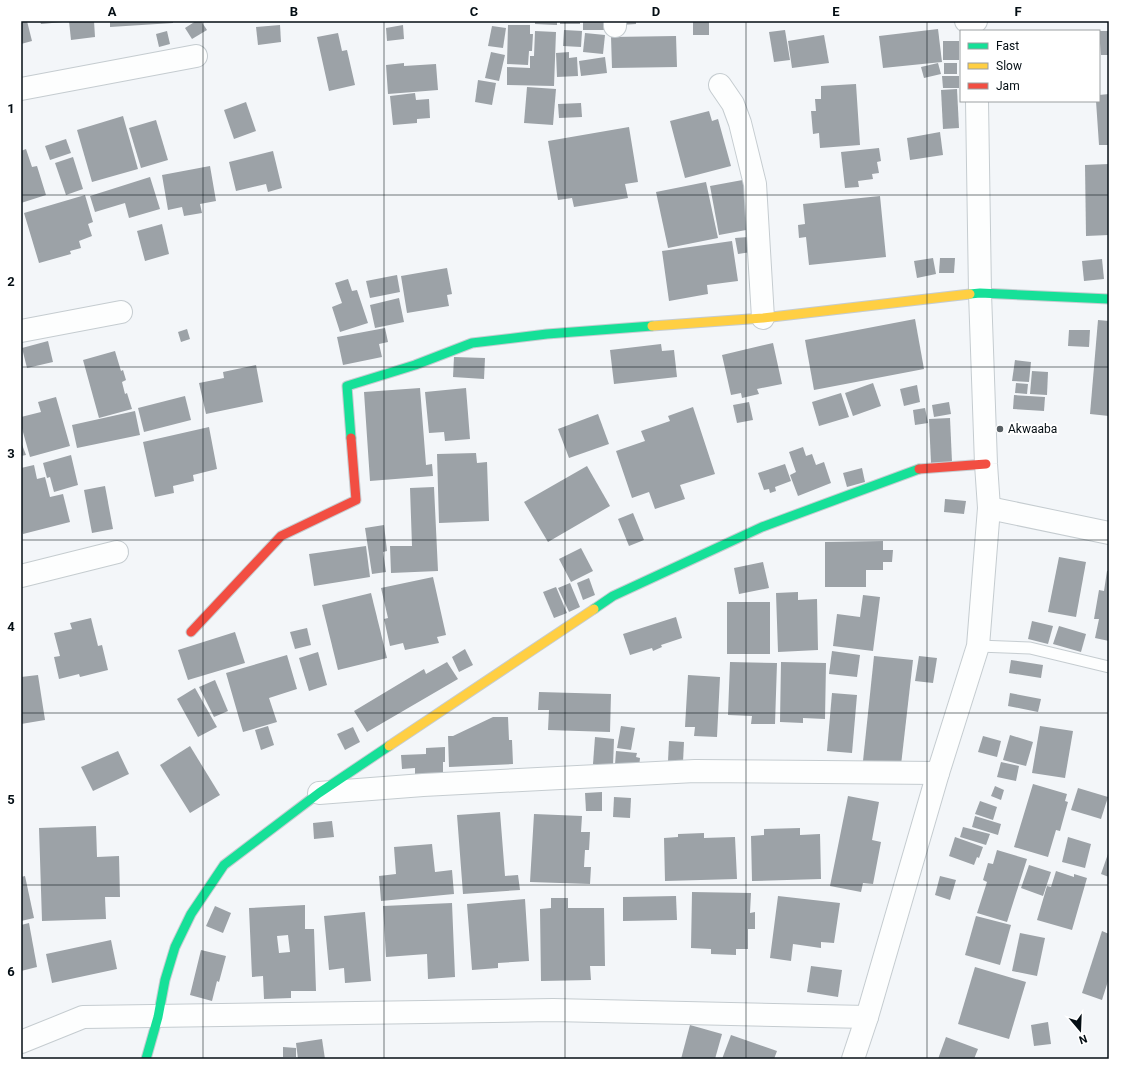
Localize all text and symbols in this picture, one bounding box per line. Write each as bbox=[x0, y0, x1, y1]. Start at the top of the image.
text: A bbox=[108, 4, 117, 19]
text: B bbox=[290, 4, 298, 19]
text: C bbox=[470, 4, 479, 19]
text: D bbox=[652, 4, 660, 19]
text: E bbox=[832, 4, 840, 19]
text: F bbox=[1014, 4, 1022, 19]
legend bbox=[960, 30, 1100, 102]
text: Fast bbox=[996, 39, 1019, 53]
text: Slow bbox=[996, 59, 1022, 73]
text: Jam bbox=[996, 79, 1020, 93]
text: 1 bbox=[7, 101, 15, 116]
text: 2 bbox=[7, 274, 15, 289]
place label: Akwaaba bbox=[1008, 422, 1057, 436]
marker: Akwaaba bbox=[995, 424, 1005, 434]
text: 3 bbox=[7, 446, 15, 461]
text: 4 bbox=[7, 619, 15, 634]
text: 5 bbox=[7, 792, 15, 807]
text: 6 bbox=[7, 964, 15, 979]
north arrow bbox=[1060, 1010, 1100, 1050]
text: N bbox=[1077, 1032, 1089, 1046]

